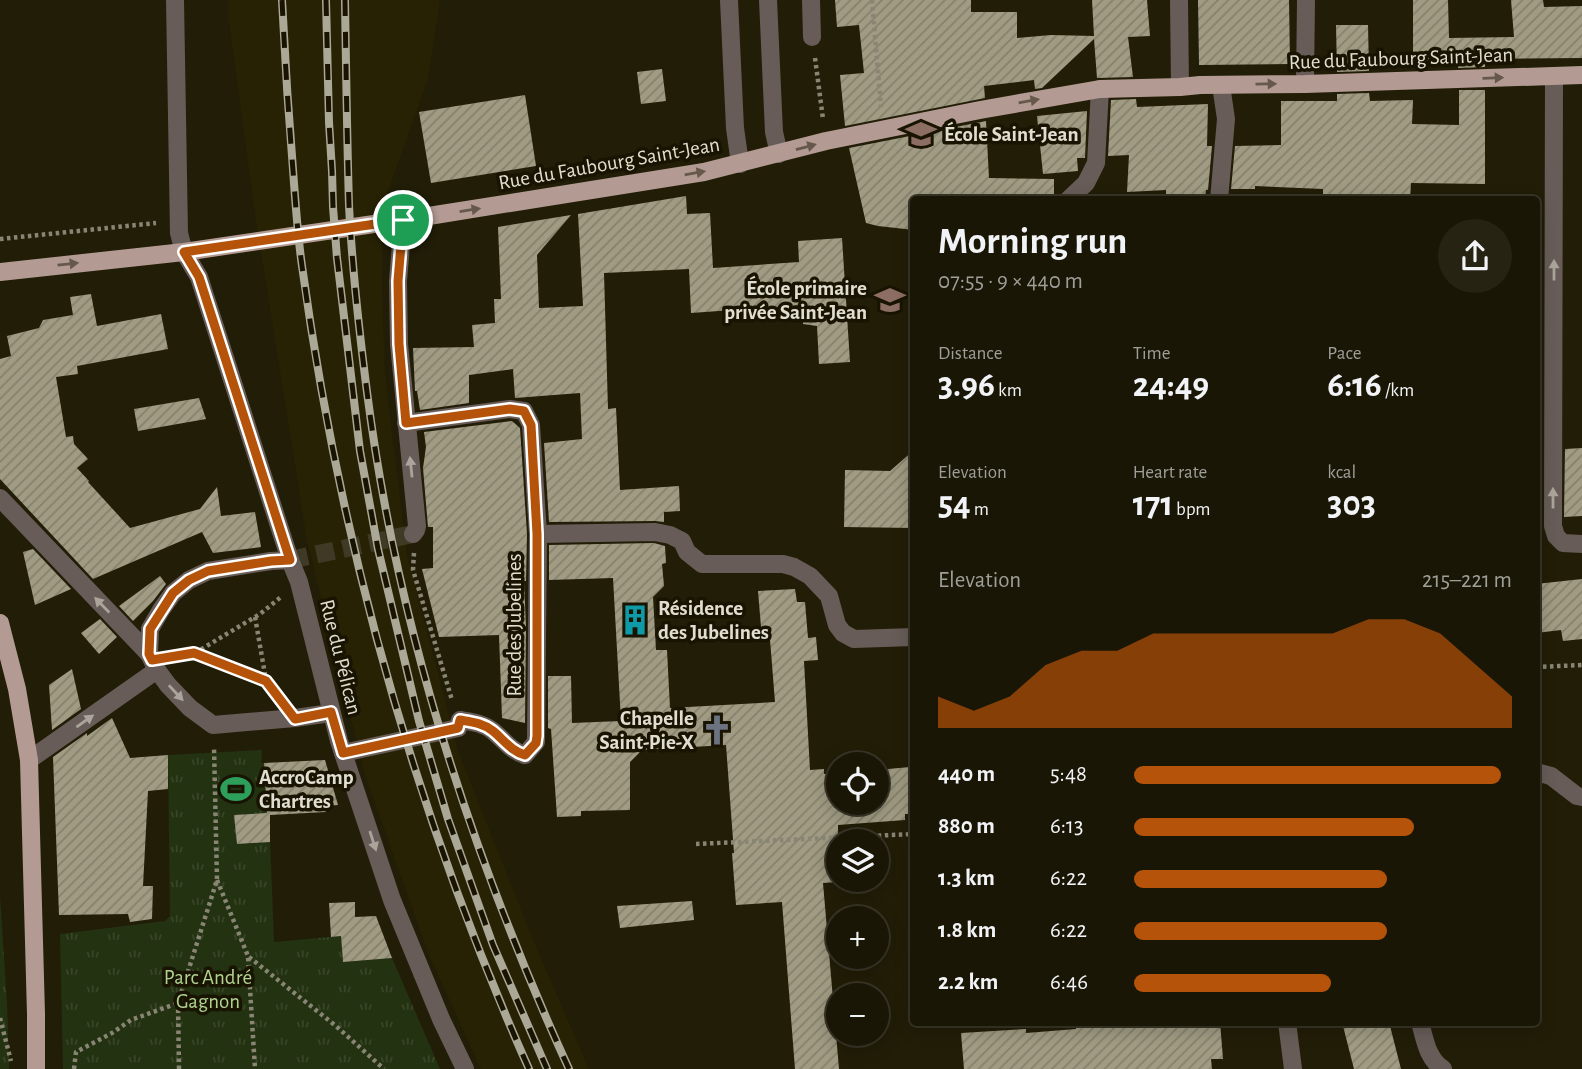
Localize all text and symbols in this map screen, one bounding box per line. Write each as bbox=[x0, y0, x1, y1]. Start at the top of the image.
street label: Rue du Faubourg Saint-Jean bbox=[1288, 44, 1514, 73]
one-way arrow bbox=[1482, 72, 1504, 83]
one-way arrow bbox=[1255, 78, 1277, 90]
one-way arrow bbox=[1018, 95, 1040, 106]
school or university icon: École Saint-Jean bbox=[904, 117, 938, 151]
place label: École Saint-Jean bbox=[944, 121, 1079, 145]
street label: Rue du Faubourg Saint-Jean bbox=[497, 134, 721, 193]
one-way arrow bbox=[796, 141, 817, 151]
one-way arrow bbox=[684, 167, 706, 178]
pin bbox=[373, 190, 433, 250]
icon: arrive bbox=[384, 201, 422, 239]
one-way arrow bbox=[459, 204, 481, 215]
button: share bbox=[1438, 219, 1512, 293]
text: Morning run bbox=[938, 223, 1127, 261]
one-way arrow bbox=[57, 258, 79, 269]
one-way arrow bbox=[1548, 259, 1560, 281]
text: 07:55 · 9 × 440 m bbox=[938, 270, 1083, 293]
place label: École primaire privée Saint-Jean bbox=[724, 275, 867, 323]
school or university icon: École primaire privée Saint-Jean bbox=[873, 283, 907, 317]
text: Distance bbox=[938, 344, 1002, 363]
text: Time bbox=[1133, 344, 1171, 363]
text: Pace bbox=[1327, 344, 1362, 363]
text: 3.96 bbox=[938, 368, 995, 403]
text: 24:49 bbox=[1133, 368, 1209, 403]
text: 6:16 bbox=[1327, 368, 1382, 403]
text: km bbox=[995, 381, 1022, 400]
text: /km bbox=[1382, 381, 1414, 400]
one-way arrow bbox=[405, 456, 416, 478]
text: Elevation bbox=[938, 463, 1007, 482]
text: Heart rate bbox=[1133, 463, 1207, 482]
text: kcal bbox=[1327, 463, 1356, 482]
one-way arrow bbox=[1547, 486, 1559, 508]
text: 54 bbox=[938, 487, 971, 522]
text: 171 bbox=[1133, 487, 1173, 522]
text: 303 bbox=[1327, 487, 1376, 522]
text: m bbox=[971, 500, 989, 519]
text: bpm bbox=[1173, 500, 1211, 519]
street label: Rue des Jubelines bbox=[504, 554, 525, 696]
text: Elevation bbox=[938, 569, 1021, 592]
text: 215–221 m bbox=[1422, 569, 1512, 592]
one-way arrow bbox=[93, 596, 110, 613]
street label: Rue du Pélican bbox=[316, 597, 365, 717]
place label: Résidence des Jubelines bbox=[658, 598, 769, 643]
building icon: Résidence des Jubelines bbox=[618, 603, 652, 637]
one-way arrow bbox=[168, 684, 184, 702]
place label: Chapelle Saint-Pie-X bbox=[599, 708, 694, 753]
church icon: Chapelle Saint-Pie-X bbox=[700, 713, 734, 747]
one-way arrow bbox=[76, 714, 94, 728]
map controls bbox=[826, 752, 889, 1046]
button: locate bbox=[826, 752, 889, 815]
text: 440 m bbox=[938, 763, 995, 786]
text: 5:48 bbox=[1050, 763, 1087, 786]
place label: AccroCamp Chartres bbox=[259, 767, 354, 812]
sports icon: AccroCamp Chartres bbox=[219, 772, 253, 806]
text: 880 m bbox=[938, 815, 995, 838]
text: 6:13 bbox=[1050, 815, 1083, 838]
button: layers bbox=[826, 829, 889, 892]
one-way arrow bbox=[368, 831, 379, 852]
text: 1.3 km bbox=[938, 867, 995, 890]
text: 6:22 bbox=[1050, 867, 1087, 890]
button: + bbox=[826, 906, 889, 969]
text: 1.8 km bbox=[938, 919, 996, 942]
text: 6:22 bbox=[1050, 919, 1087, 942]
park label: Parc André Gagnon bbox=[164, 967, 252, 1012]
text: 2.2 km bbox=[938, 971, 998, 994]
text: 6:46 bbox=[1050, 971, 1088, 994]
button: − bbox=[826, 983, 889, 1046]

